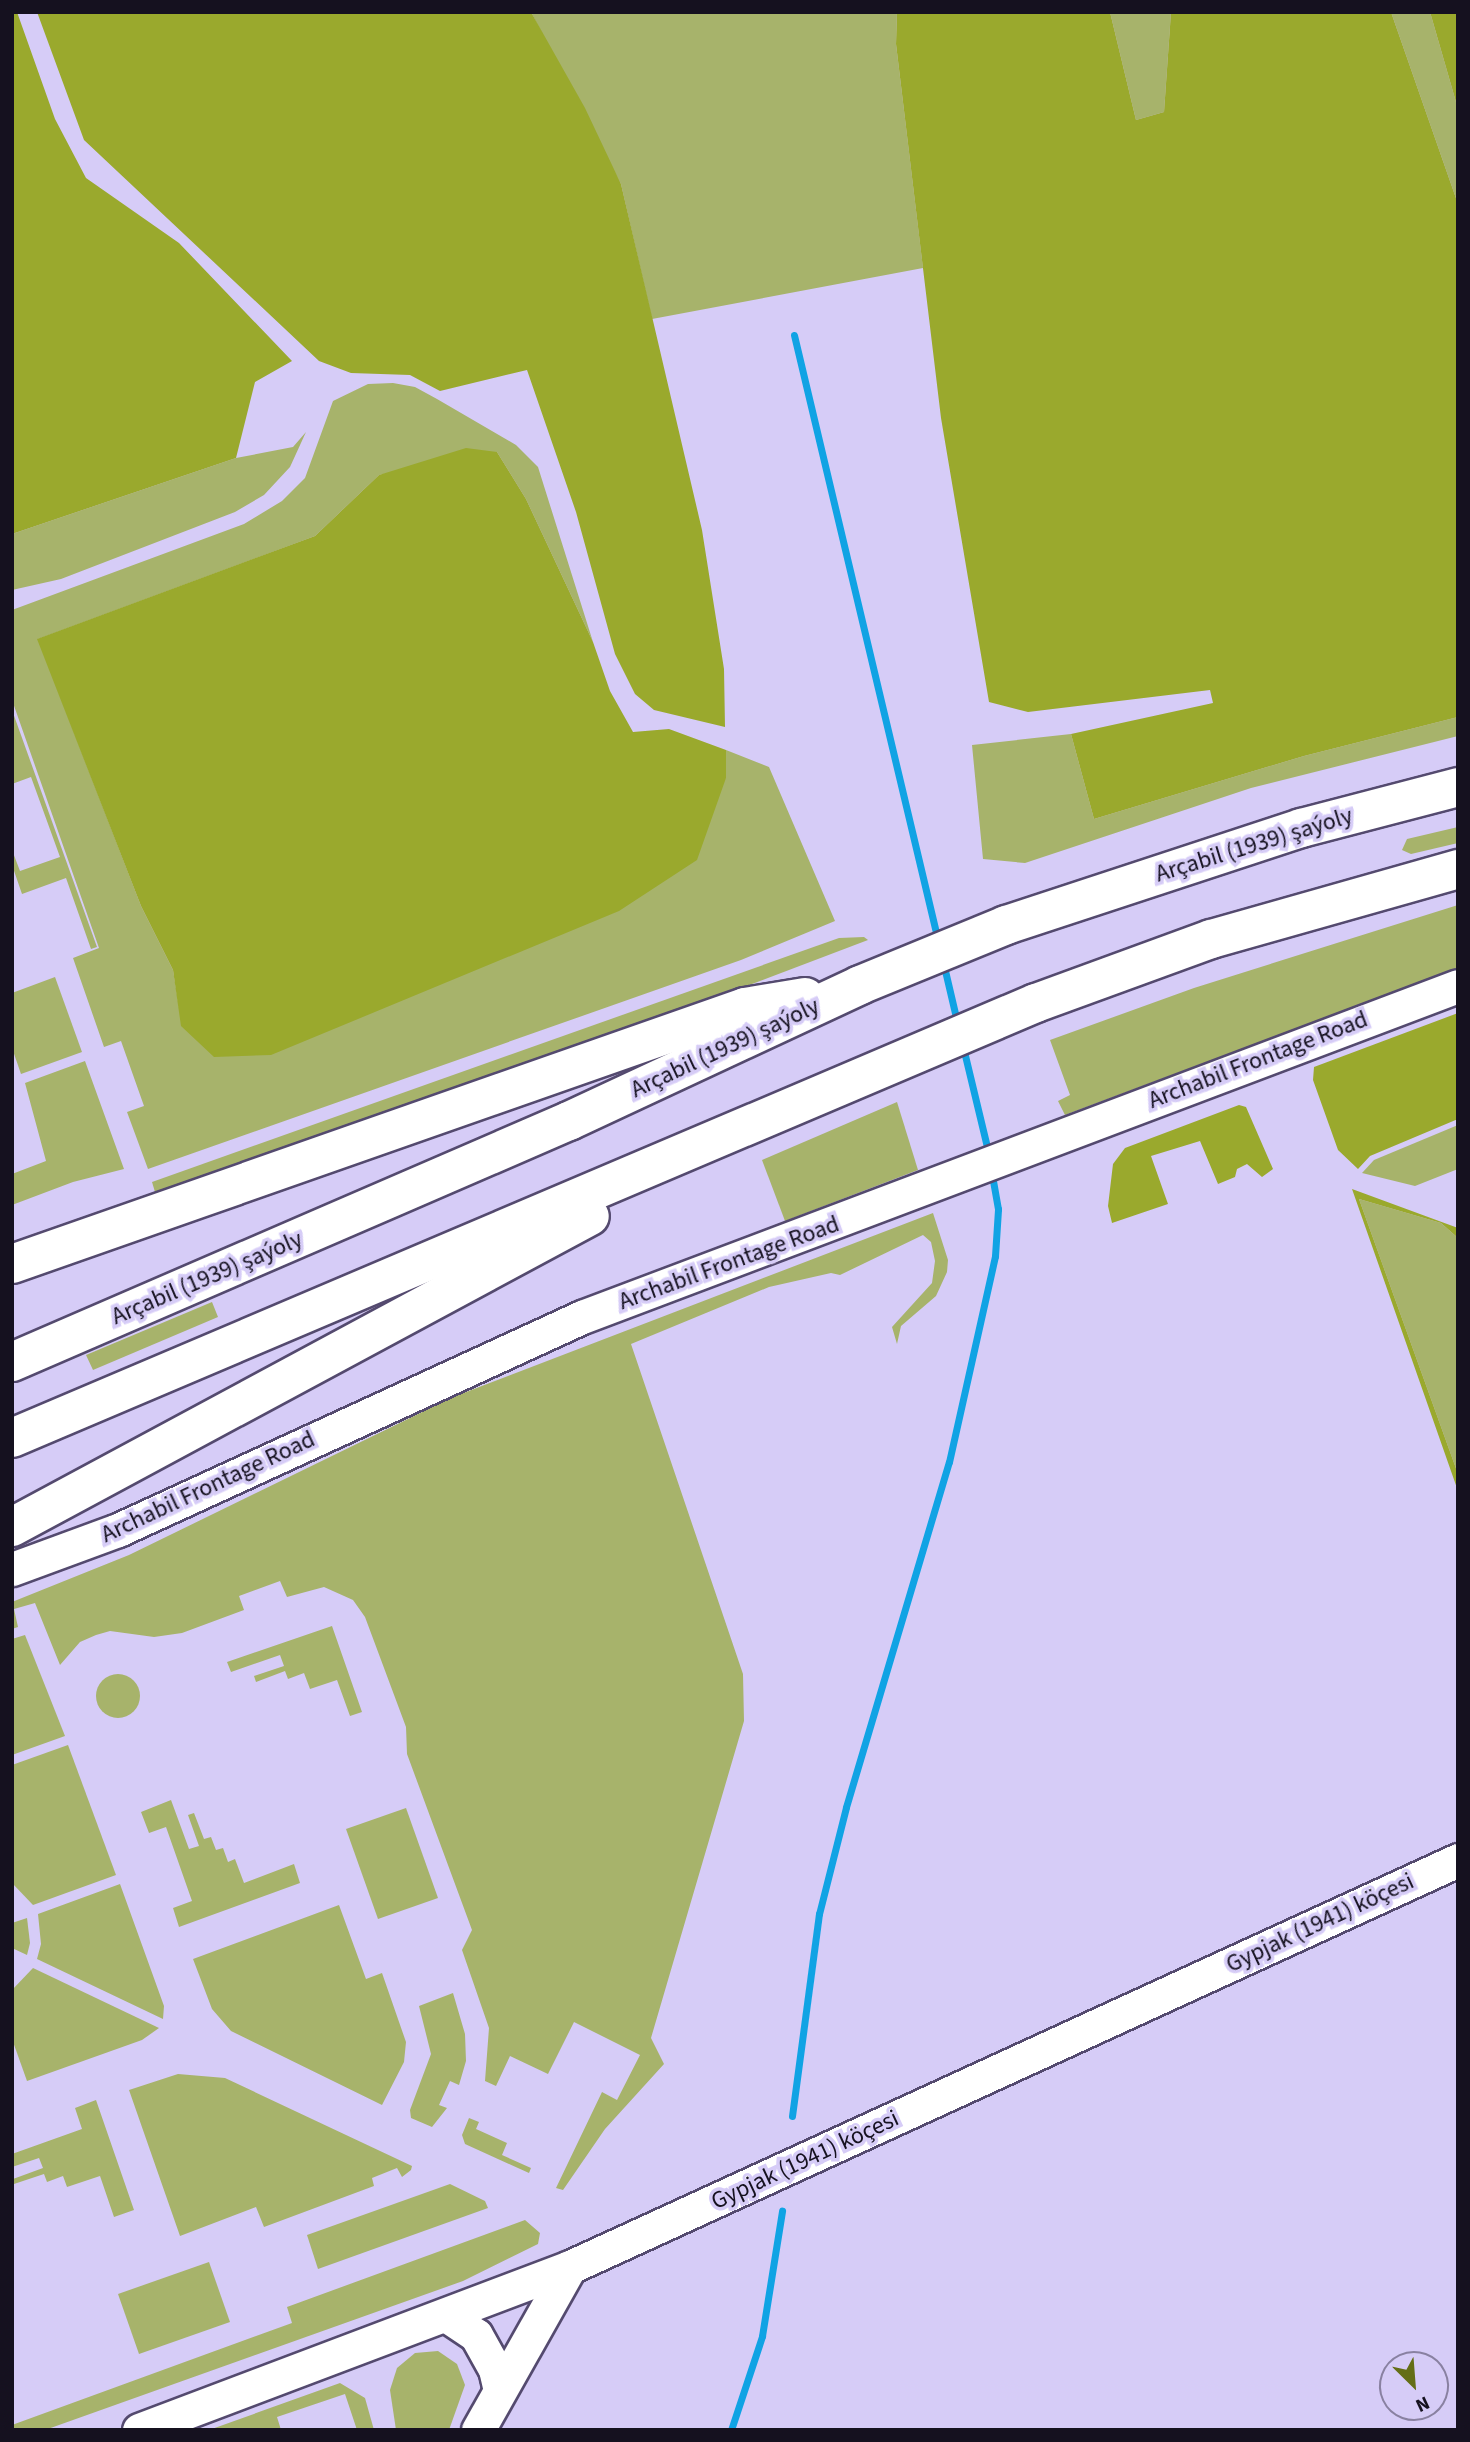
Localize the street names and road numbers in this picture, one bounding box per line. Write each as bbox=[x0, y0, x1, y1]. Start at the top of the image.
street label: Arçabil (1939) şaýoly bbox=[1152, 801, 1356, 889]
street label: Arçabil (1939) şaýoly bbox=[626, 992, 824, 1104]
street label: Archabil Frontage Road bbox=[1144, 1005, 1372, 1115]
street label: Archabil Frontage Road bbox=[615, 1210, 843, 1316]
street label: Arçabil (1939) şaýoly bbox=[107, 1225, 307, 1331]
street label: Archabil Frontage Road bbox=[97, 1425, 319, 1549]
street label: Gypjak (1941) köçesi bbox=[1222, 1867, 1418, 1979]
street label: Gypjak (1941) köçesi bbox=[707, 2104, 903, 2216]

